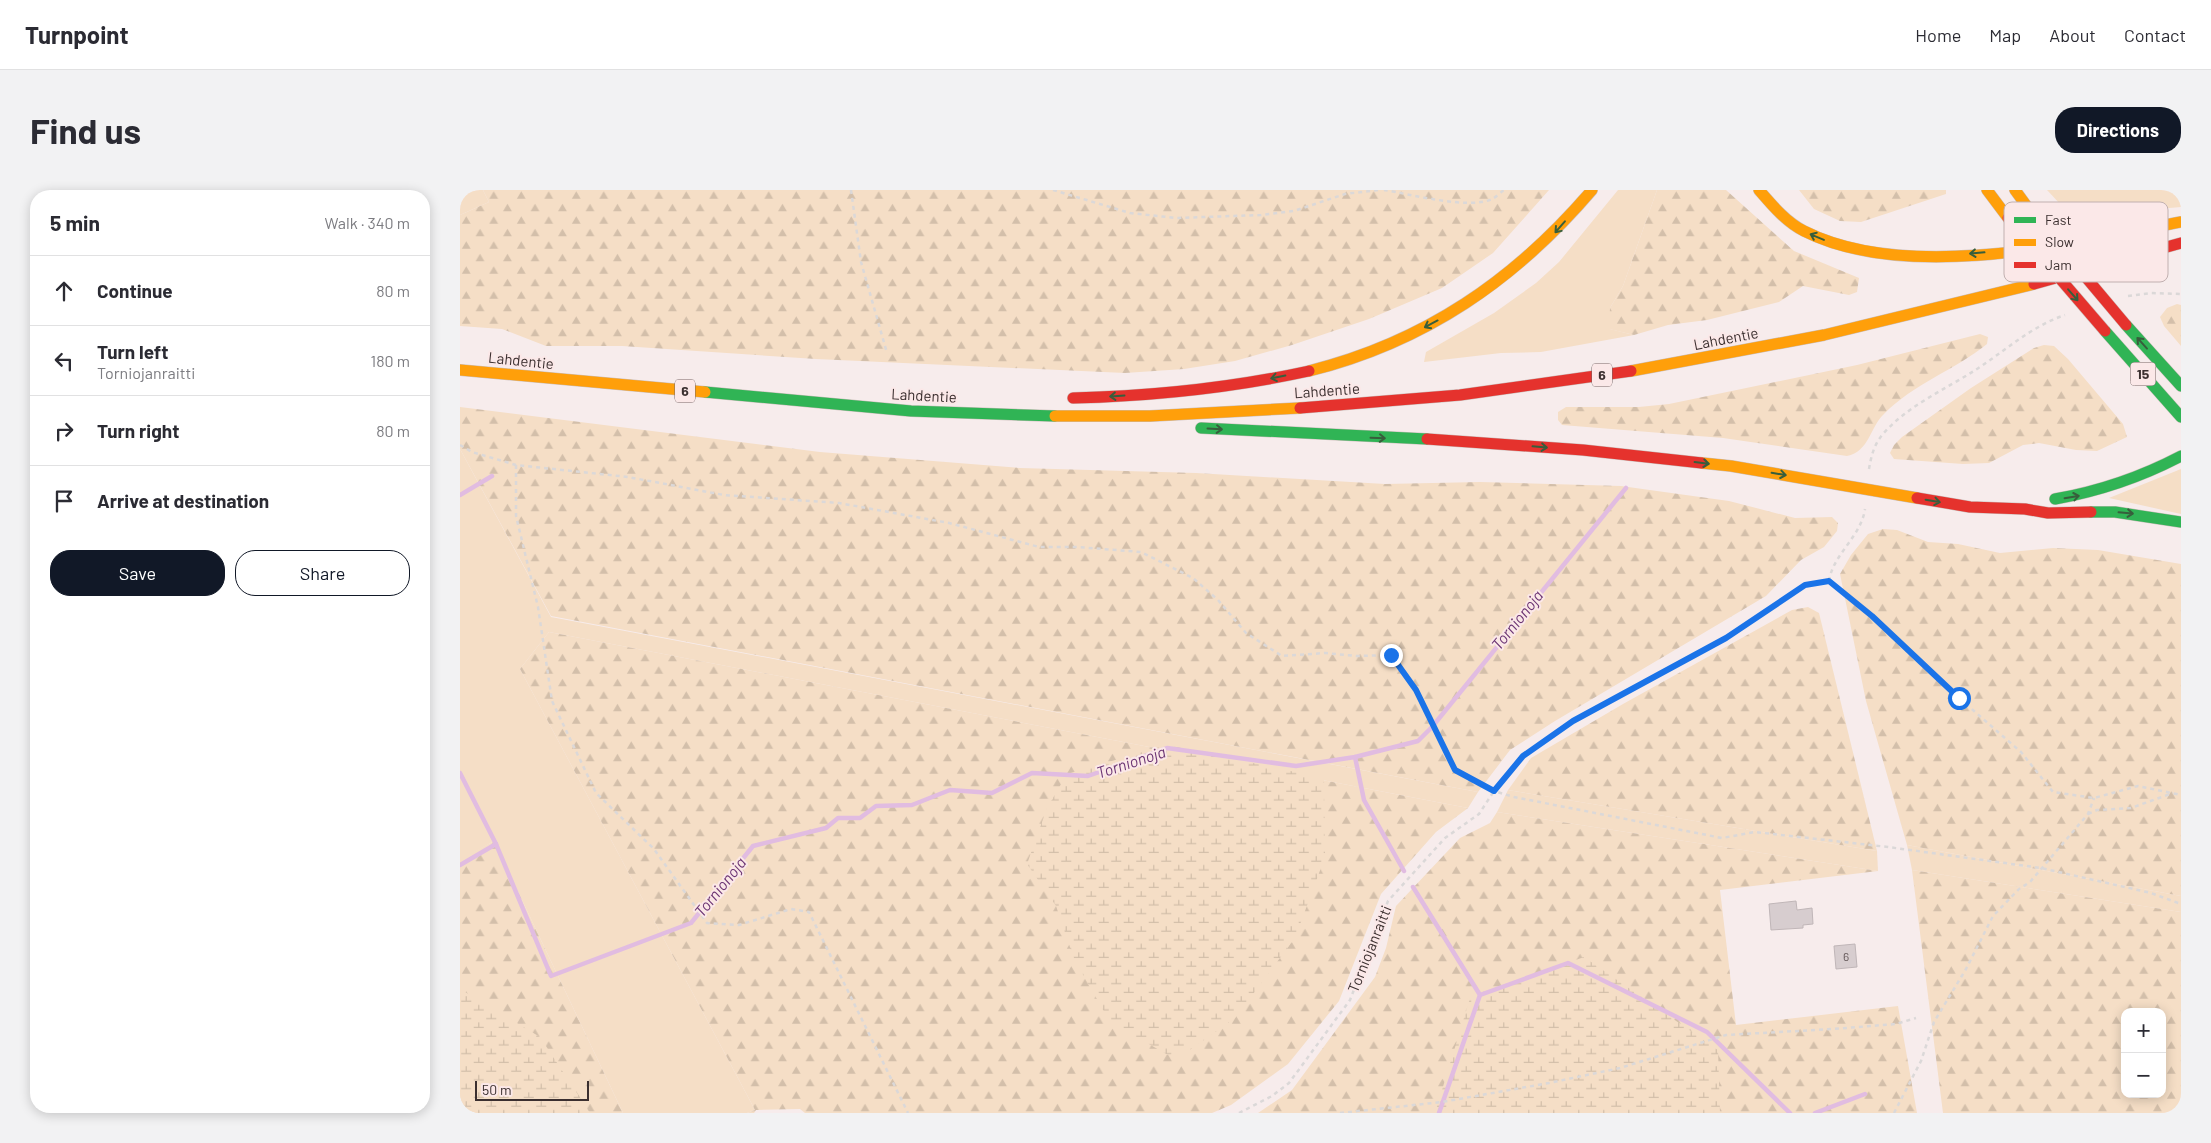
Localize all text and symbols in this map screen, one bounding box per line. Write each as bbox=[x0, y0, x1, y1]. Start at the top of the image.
text: Turnpoint bbox=[25, 20, 129, 49]
text: Home bbox=[1915, 24, 1961, 46]
text: Map bbox=[1989, 24, 2021, 46]
text: About bbox=[2049, 24, 2096, 46]
text: Contact bbox=[2124, 24, 2186, 46]
button: Directions bbox=[2055, 107, 2181, 153]
text: Find us bbox=[30, 109, 141, 151]
legend bbox=[2004, 202, 2168, 282]
text: 5 min bbox=[50, 210, 100, 235]
text: Fast bbox=[2045, 211, 2071, 228]
text: Walk · 340 m bbox=[325, 213, 410, 232]
one-way arrow bbox=[1554, 220, 1566, 233]
one-way arrow bbox=[1810, 232, 1825, 241]
text: Slow bbox=[2045, 233, 2074, 250]
one-way arrow bbox=[1970, 249, 1986, 258]
text: Jam bbox=[2045, 256, 2072, 273]
icon: ahead bbox=[50, 277, 78, 305]
text: Continue bbox=[97, 279, 173, 302]
text: 80 m bbox=[376, 281, 410, 300]
one-way arrow bbox=[2068, 289, 2079, 302]
one-way arrow bbox=[1424, 320, 1439, 329]
street label: Lahdentie bbox=[1692, 323, 1760, 353]
one-way arrow bbox=[2136, 336, 2148, 349]
text: Turn left bbox=[97, 340, 168, 363]
icon: left bbox=[50, 347, 78, 375]
street label: Lahdentie bbox=[487, 348, 555, 372]
text: 180 m bbox=[371, 351, 410, 370]
road number: 15 bbox=[2130, 362, 2156, 385]
text: Torniojanraitti bbox=[97, 363, 195, 382]
road number: 6 bbox=[1592, 364, 1612, 386]
one-way arrow bbox=[1271, 373, 1287, 383]
street label: Lahdentie bbox=[1294, 379, 1360, 401]
road number: 6 bbox=[675, 380, 695, 402]
street label: Lahdentie bbox=[891, 384, 957, 406]
one-way arrow bbox=[1109, 391, 1125, 400]
icon: right bbox=[50, 417, 78, 445]
text: Turn right bbox=[97, 419, 179, 442]
text: 80 m bbox=[376, 421, 410, 440]
one-way arrow bbox=[1207, 425, 1223, 434]
one-way arrow bbox=[1369, 433, 1385, 442]
one-way arrow bbox=[1532, 442, 1548, 452]
one-way arrow bbox=[1693, 458, 1709, 468]
one-way arrow bbox=[1770, 470, 1786, 480]
icon: arrive bbox=[50, 487, 78, 515]
text: Arrive at destination bbox=[97, 489, 269, 512]
one-way arrow bbox=[2064, 491, 2080, 501]
one-way arrow bbox=[1925, 496, 1941, 506]
one-way arrow bbox=[2118, 508, 2134, 518]
button: Save bbox=[50, 550, 225, 596]
button: Share bbox=[235, 550, 410, 596]
water label: Tornionoja bbox=[1487, 586, 1547, 653]
route end bbox=[1380, 644, 1403, 667]
route start bbox=[1948, 687, 1971, 710]
water label: Tornionoja bbox=[1094, 741, 1168, 782]
water label: Tornionoja bbox=[690, 853, 750, 920]
street label: Torniojanraitti bbox=[1343, 902, 1395, 995]
house number: 6 bbox=[1843, 949, 1849, 963]
map controls bbox=[2121, 1008, 2166, 1098]
button: + bbox=[2121, 1008, 2166, 1053]
button: − bbox=[2121, 1053, 2166, 1098]
scale bar bbox=[475, 1078, 589, 1101]
text: 50 m bbox=[482, 1081, 511, 1098]

